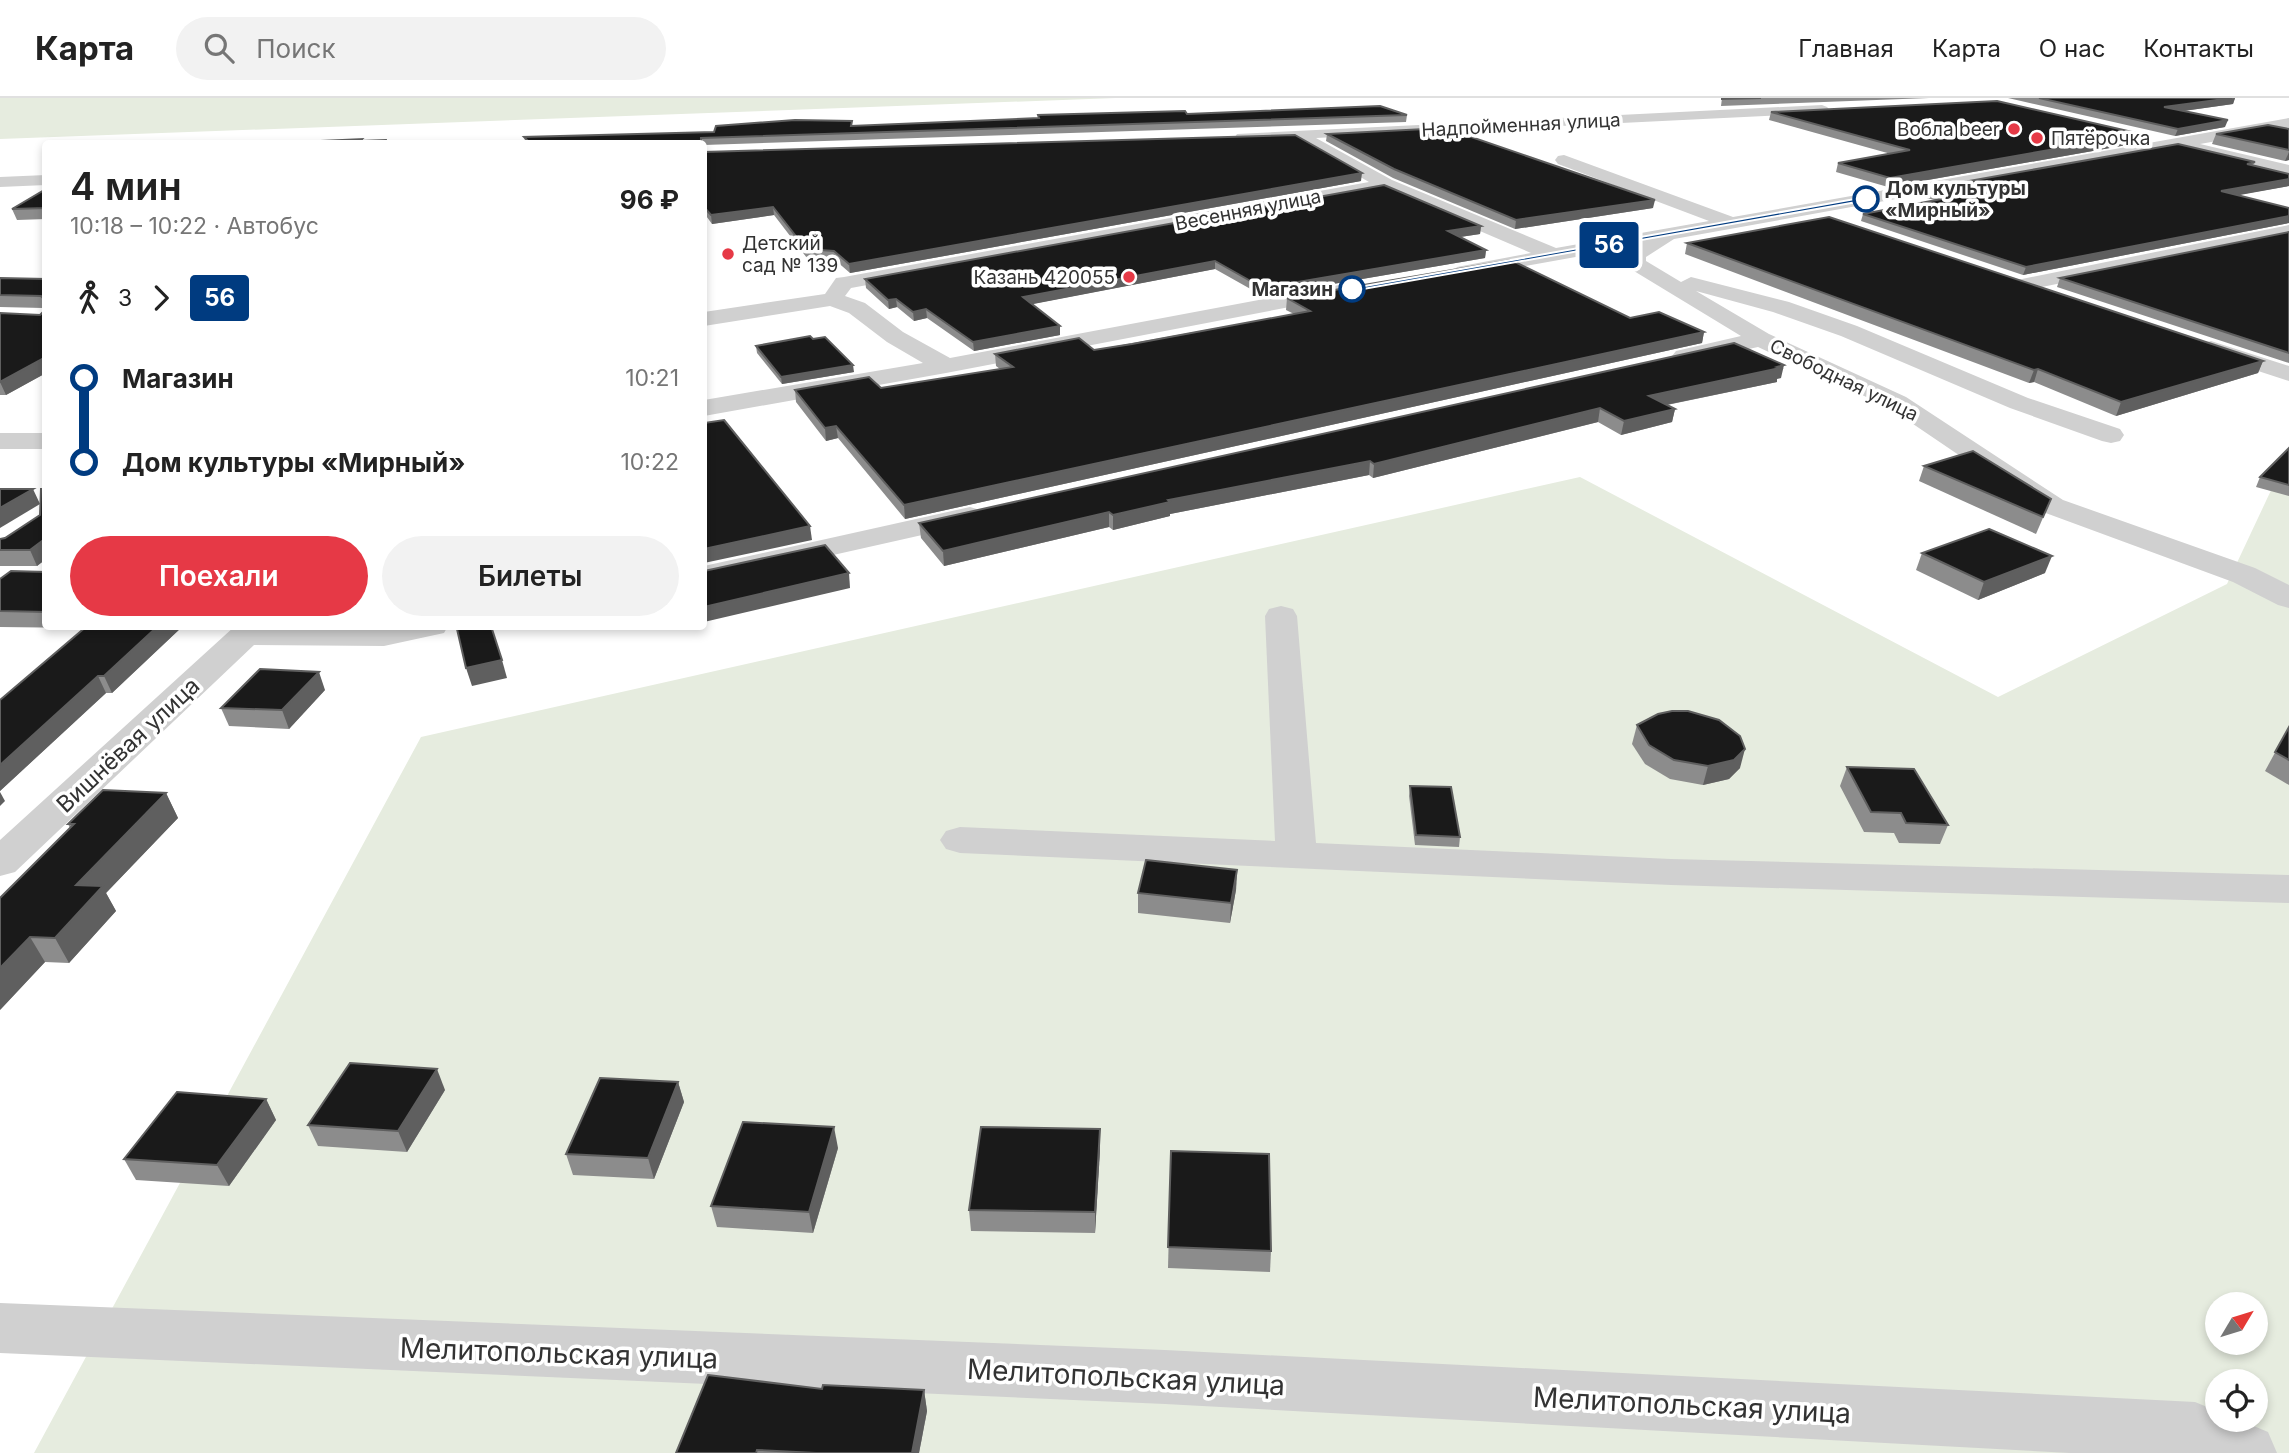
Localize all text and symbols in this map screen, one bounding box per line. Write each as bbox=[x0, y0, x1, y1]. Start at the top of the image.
search box bbox=[176, 17, 666, 80]
text: Карта bbox=[35, 28, 134, 68]
icon: search bbox=[200, 29, 238, 67]
text: Поиск bbox=[256, 33, 335, 64]
text: Главная bbox=[1798, 34, 1894, 63]
text: Карта bbox=[1932, 34, 2001, 63]
text: О нас bbox=[2039, 34, 2105, 63]
text: Контакты bbox=[2143, 34, 2254, 63]
street label: Надпойменная улица bbox=[1421, 108, 1621, 142]
place label: Вобла beer bbox=[1897, 118, 2000, 141]
marker: Вобла beer bbox=[2006, 121, 2022, 137]
place label: Пятёрочка bbox=[2051, 127, 2150, 150]
marker: Пятёрочка bbox=[2029, 130, 2045, 146]
text: 4 мин bbox=[70, 163, 182, 209]
place label: Дом культуры «Мирный» bbox=[1885, 177, 2026, 222]
text: 96 ₽ bbox=[620, 184, 679, 215]
street label: Весенняя улица bbox=[1173, 185, 1323, 235]
marker: Дом культуры «Мирный» bbox=[1853, 186, 1879, 212]
text: 10:18 – 10:22 · Автобус bbox=[70, 212, 319, 240]
line badge: 56 bbox=[1578, 222, 1640, 268]
text: 56 bbox=[1594, 230, 1624, 259]
place label: Детский сад № 139 bbox=[742, 232, 838, 277]
marker: Детский сад № 139 bbox=[720, 246, 736, 262]
place label: Казань 420055 bbox=[973, 266, 1115, 289]
marker: Казань 420055 bbox=[1121, 269, 1137, 285]
marker: Магазин bbox=[1339, 276, 1365, 302]
place label: Магазин bbox=[1251, 278, 1333, 301]
icon: walk bbox=[70, 279, 108, 317]
icon: forward bbox=[142, 279, 180, 317]
text: 56 bbox=[204, 283, 235, 312]
text: 3 bbox=[118, 284, 132, 312]
street label: Свободная улица bbox=[1766, 334, 1922, 426]
text: Магазин bbox=[122, 363, 234, 394]
text: 10:21 bbox=[625, 364, 679, 392]
text: Дом культуры «Мирный» bbox=[122, 447, 465, 478]
text: 10:22 bbox=[620, 448, 679, 476]
button: Поехали bbox=[70, 536, 368, 616]
button: Билеты bbox=[382, 536, 679, 616]
street label: Вишнёвая улица bbox=[51, 672, 205, 818]
north arrow bbox=[2205, 1292, 2268, 1354]
map controls bbox=[2205, 1292, 2268, 1432]
street label: Мелитопольская улица bbox=[399, 1330, 719, 1376]
street label: Мелитопольская улица bbox=[966, 1352, 1286, 1402]
button: locate bbox=[2205, 1369, 2268, 1432]
street label: Мелитопольская улица bbox=[1532, 1380, 1852, 1430]

